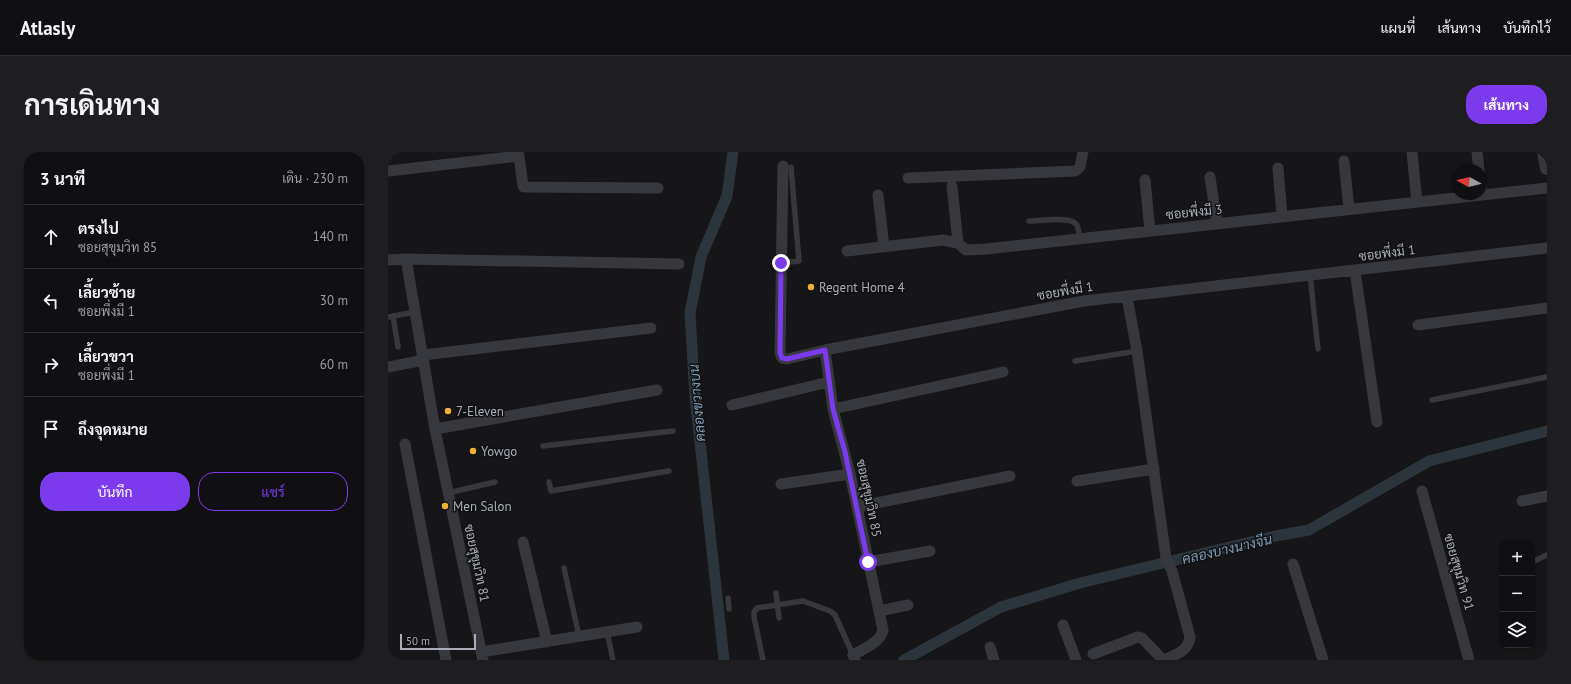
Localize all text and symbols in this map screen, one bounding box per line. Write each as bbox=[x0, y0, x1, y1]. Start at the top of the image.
text: Atlasly bbox=[20, 16, 75, 40]
text: แผนที่ bbox=[1380, 19, 1415, 37]
text: เส้นทาง bbox=[1437, 19, 1481, 37]
text: บันทึกไว้ bbox=[1503, 19, 1551, 37]
button: เส้นทาง bbox=[1466, 85, 1547, 124]
text: การเดินทาง bbox=[24, 86, 160, 123]
north arrow bbox=[1451, 164, 1487, 200]
text: 3 นาที bbox=[40, 168, 85, 190]
text: เดิน · 230 m bbox=[282, 170, 348, 187]
street label: ซอยพึ่งมี 3 bbox=[1164, 197, 1223, 223]
text: ตรงไป bbox=[78, 219, 119, 238]
icon: ahead bbox=[40, 226, 62, 248]
text: 140 m bbox=[313, 228, 348, 245]
street label: ซอยพึ่งมี 1 bbox=[1357, 237, 1416, 265]
text: ซอยสุขุมวิท 85 bbox=[78, 239, 157, 256]
route end bbox=[772, 254, 790, 272]
street label: ซอยพึ่งมี 1 bbox=[1035, 274, 1094, 304]
place label: Regent Home 4 bbox=[819, 279, 905, 296]
marker: Regent Home 4 bbox=[806, 282, 816, 292]
text: เลี้ยวซ้าย bbox=[78, 283, 135, 302]
icon: left bbox=[40, 290, 62, 312]
text: 30 m bbox=[320, 292, 348, 309]
text: ซอยพึ่งมี 1 bbox=[78, 303, 135, 320]
text: เลี้ยวขวา bbox=[78, 347, 134, 366]
icon: right bbox=[40, 354, 62, 376]
text: 60 m bbox=[320, 356, 348, 373]
water label: คลองขวางบน bbox=[685, 363, 709, 442]
text: ซอยพึ่งมี 1 bbox=[78, 367, 135, 384]
place label: 7-Eleven bbox=[456, 403, 504, 420]
marker: 7-Eleven bbox=[443, 406, 453, 416]
icon: arrive bbox=[40, 418, 62, 440]
text: ถึงจุดหมาย bbox=[78, 420, 148, 439]
place label: Yowgo bbox=[481, 443, 517, 460]
marker: Yowgo bbox=[468, 446, 478, 456]
street label: ซอยสุขุมวิท 85 bbox=[851, 458, 886, 539]
button: บันทึก bbox=[40, 472, 190, 511]
button: แชร์ bbox=[198, 472, 348, 511]
place label: Men Salon bbox=[453, 498, 512, 515]
marker: Men Salon bbox=[440, 501, 450, 511]
street label: ซอยสุขุมวิท 81 bbox=[459, 523, 494, 604]
water label: คลองบางนางจีน bbox=[1180, 530, 1274, 568]
street label: ซอยสุขุมวิท 91 bbox=[1439, 532, 1478, 613]
map controls bbox=[1499, 540, 1535, 648]
button: + bbox=[1499, 540, 1535, 576]
route start bbox=[859, 553, 877, 571]
button: − bbox=[1499, 576, 1535, 612]
button: layers bbox=[1499, 612, 1535, 648]
scale bar bbox=[400, 632, 476, 651]
text: 50 m bbox=[406, 634, 430, 648]

